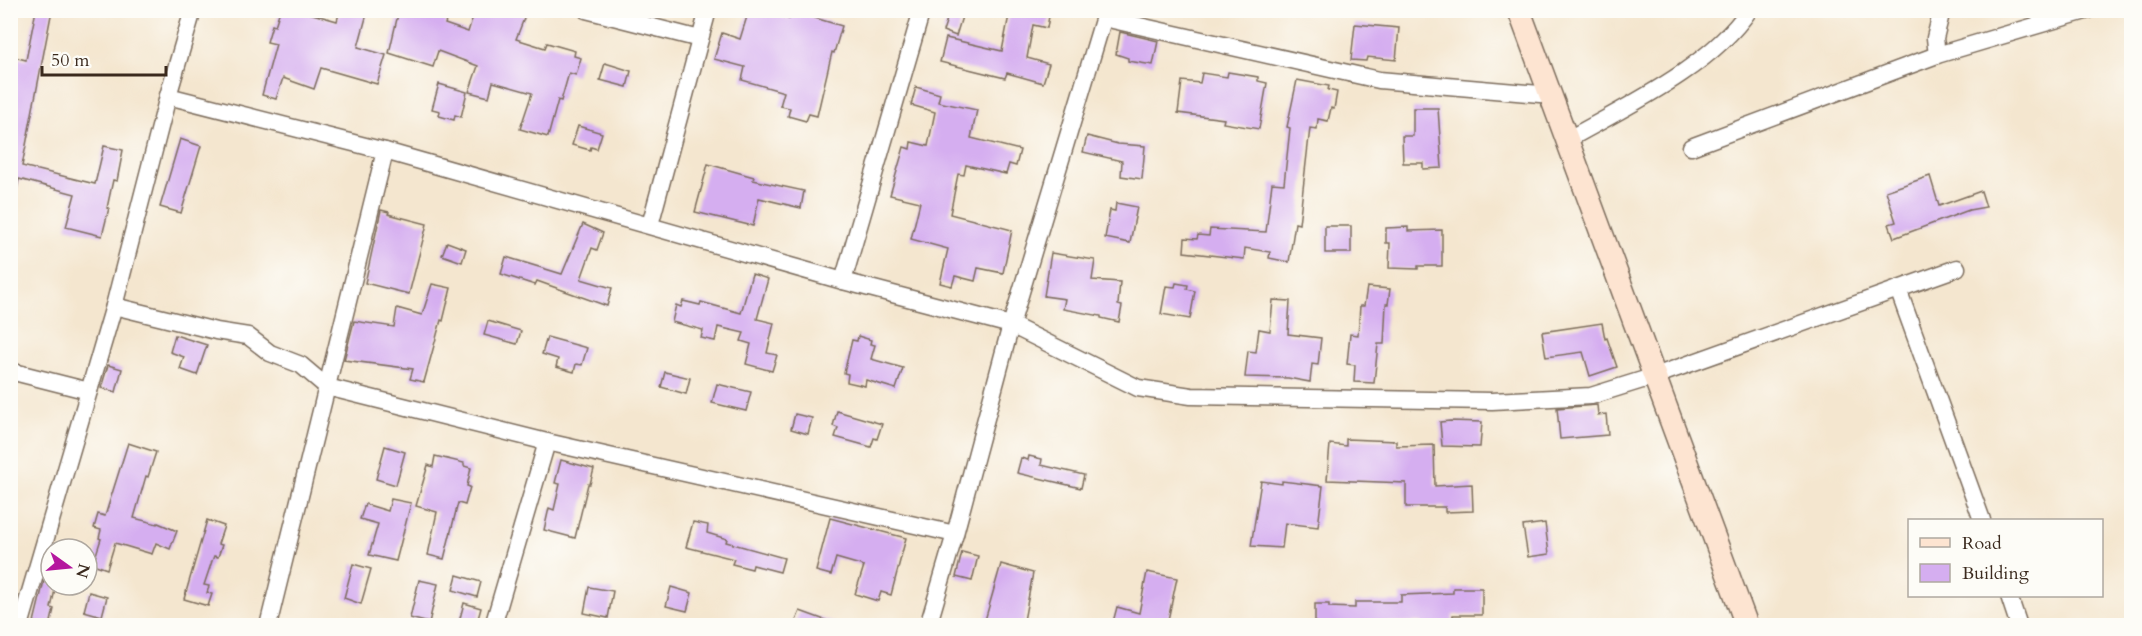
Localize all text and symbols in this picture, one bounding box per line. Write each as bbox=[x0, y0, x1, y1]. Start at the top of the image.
scale bar bbox=[42, 39, 166, 77]
text: 50 m bbox=[51, 48, 90, 73]
legend bbox=[1908, 519, 2103, 597]
text: Road bbox=[1962, 531, 2002, 556]
north arrow bbox=[39, 537, 99, 597]
text: N bbox=[70, 561, 95, 580]
text: Building bbox=[1962, 561, 2030, 586]

